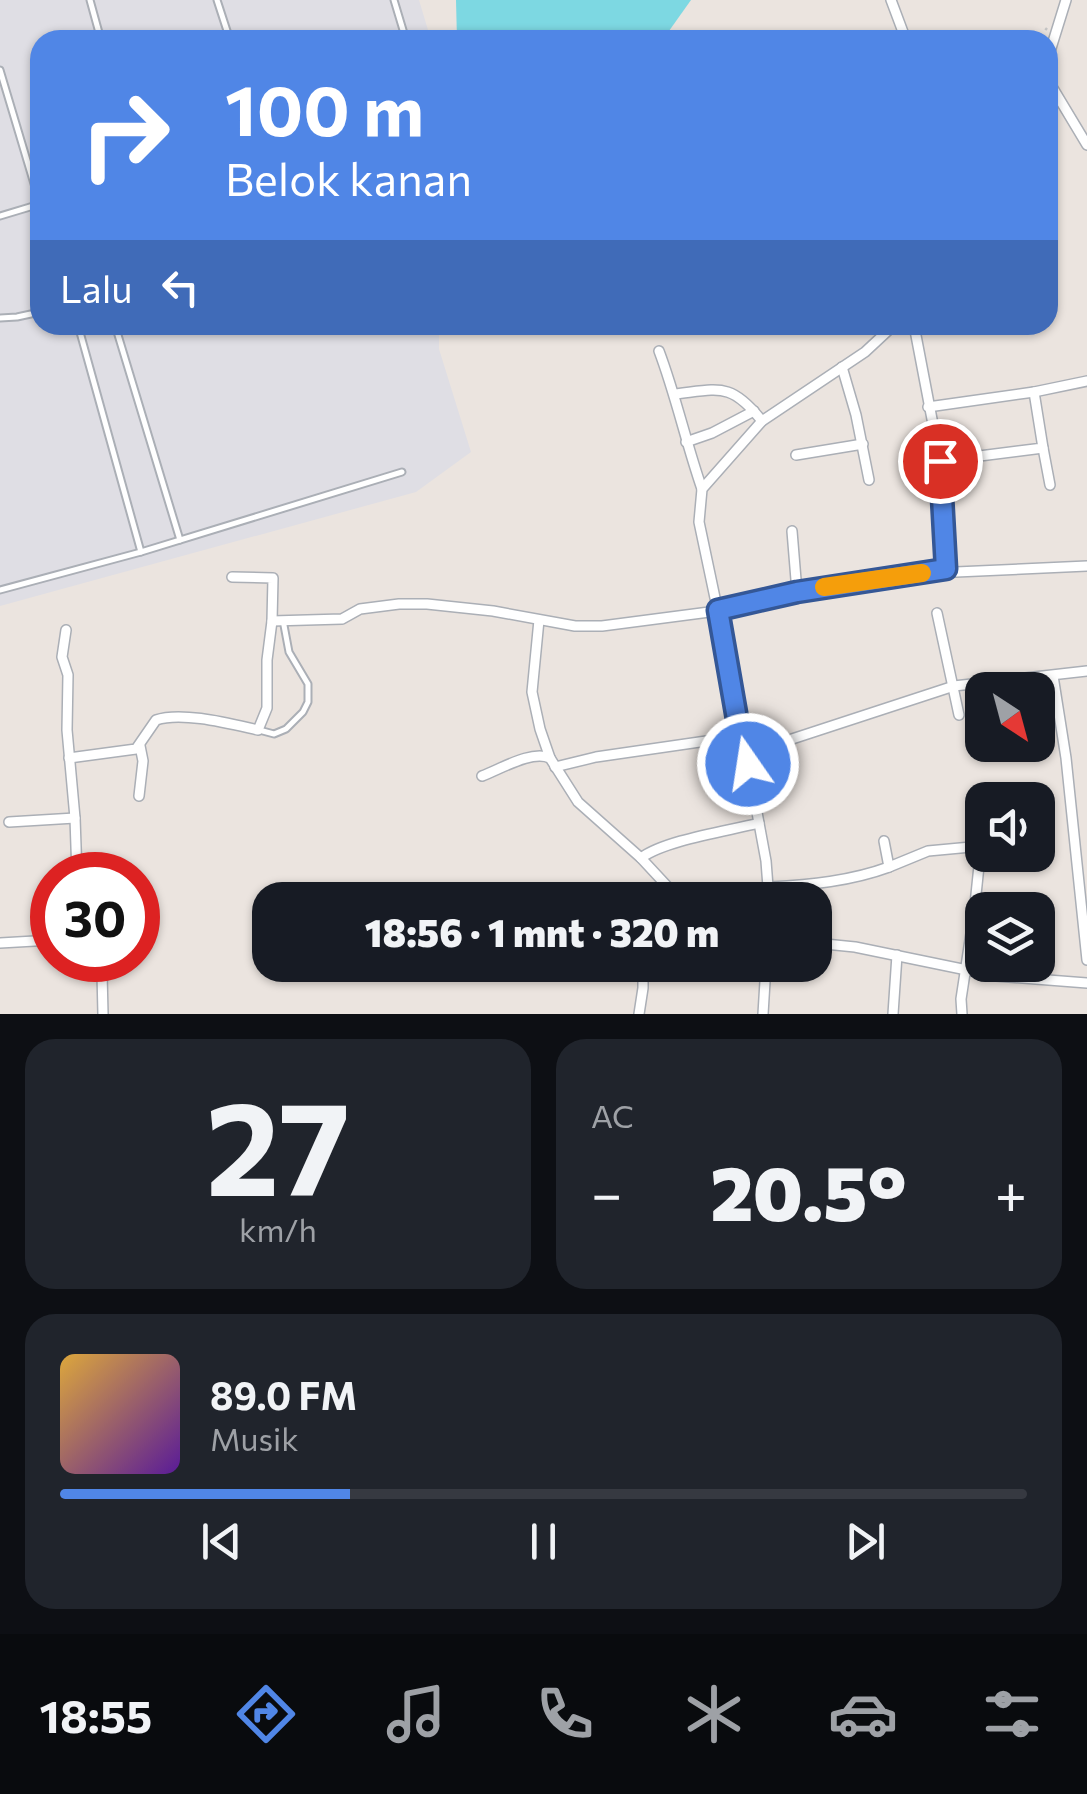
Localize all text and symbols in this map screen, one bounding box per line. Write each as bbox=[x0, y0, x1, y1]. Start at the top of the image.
text: 100 m bbox=[225, 65, 424, 150]
icon: right bbox=[60, 70, 190, 200]
text: Belok kanan bbox=[225, 150, 472, 205]
icon: left bbox=[153, 260, 208, 315]
text: Lalu bbox=[60, 264, 133, 311]
pin bbox=[898, 419, 983, 504]
icon: arrive bbox=[913, 434, 968, 489]
north arrow bbox=[965, 672, 1055, 762]
map controls bbox=[965, 672, 1055, 982]
position arrow bbox=[696, 712, 800, 816]
button: sound bbox=[965, 782, 1055, 872]
speed limit sign: 30 bbox=[30, 852, 160, 982]
button: layers bbox=[965, 892, 1055, 982]
text: 18:56 · 1 mnt · 320 m bbox=[365, 908, 719, 955]
text: 27 bbox=[206, 1064, 350, 1223]
text: AC bbox=[591, 1095, 634, 1135]
text: 20.5° bbox=[710, 1145, 907, 1236]
text: − bbox=[591, 1158, 622, 1225]
text: + bbox=[995, 1158, 1027, 1225]
text: km/h bbox=[239, 1209, 317, 1249]
text: 89.0 FM bbox=[210, 1371, 357, 1418]
text: Musik bbox=[210, 1418, 299, 1458]
icon: previous bbox=[194, 1514, 249, 1569]
icon: pause bbox=[516, 1514, 571, 1569]
icon: next bbox=[838, 1514, 893, 1569]
icon: directions bbox=[231, 1679, 301, 1749]
icon: music bbox=[381, 1679, 451, 1749]
icon: phone bbox=[530, 1679, 600, 1749]
icon: climate bbox=[679, 1679, 749, 1749]
icon: car bbox=[828, 1679, 898, 1749]
icon: filters bbox=[977, 1679, 1047, 1749]
text: 18:55 bbox=[40, 1687, 152, 1742]

